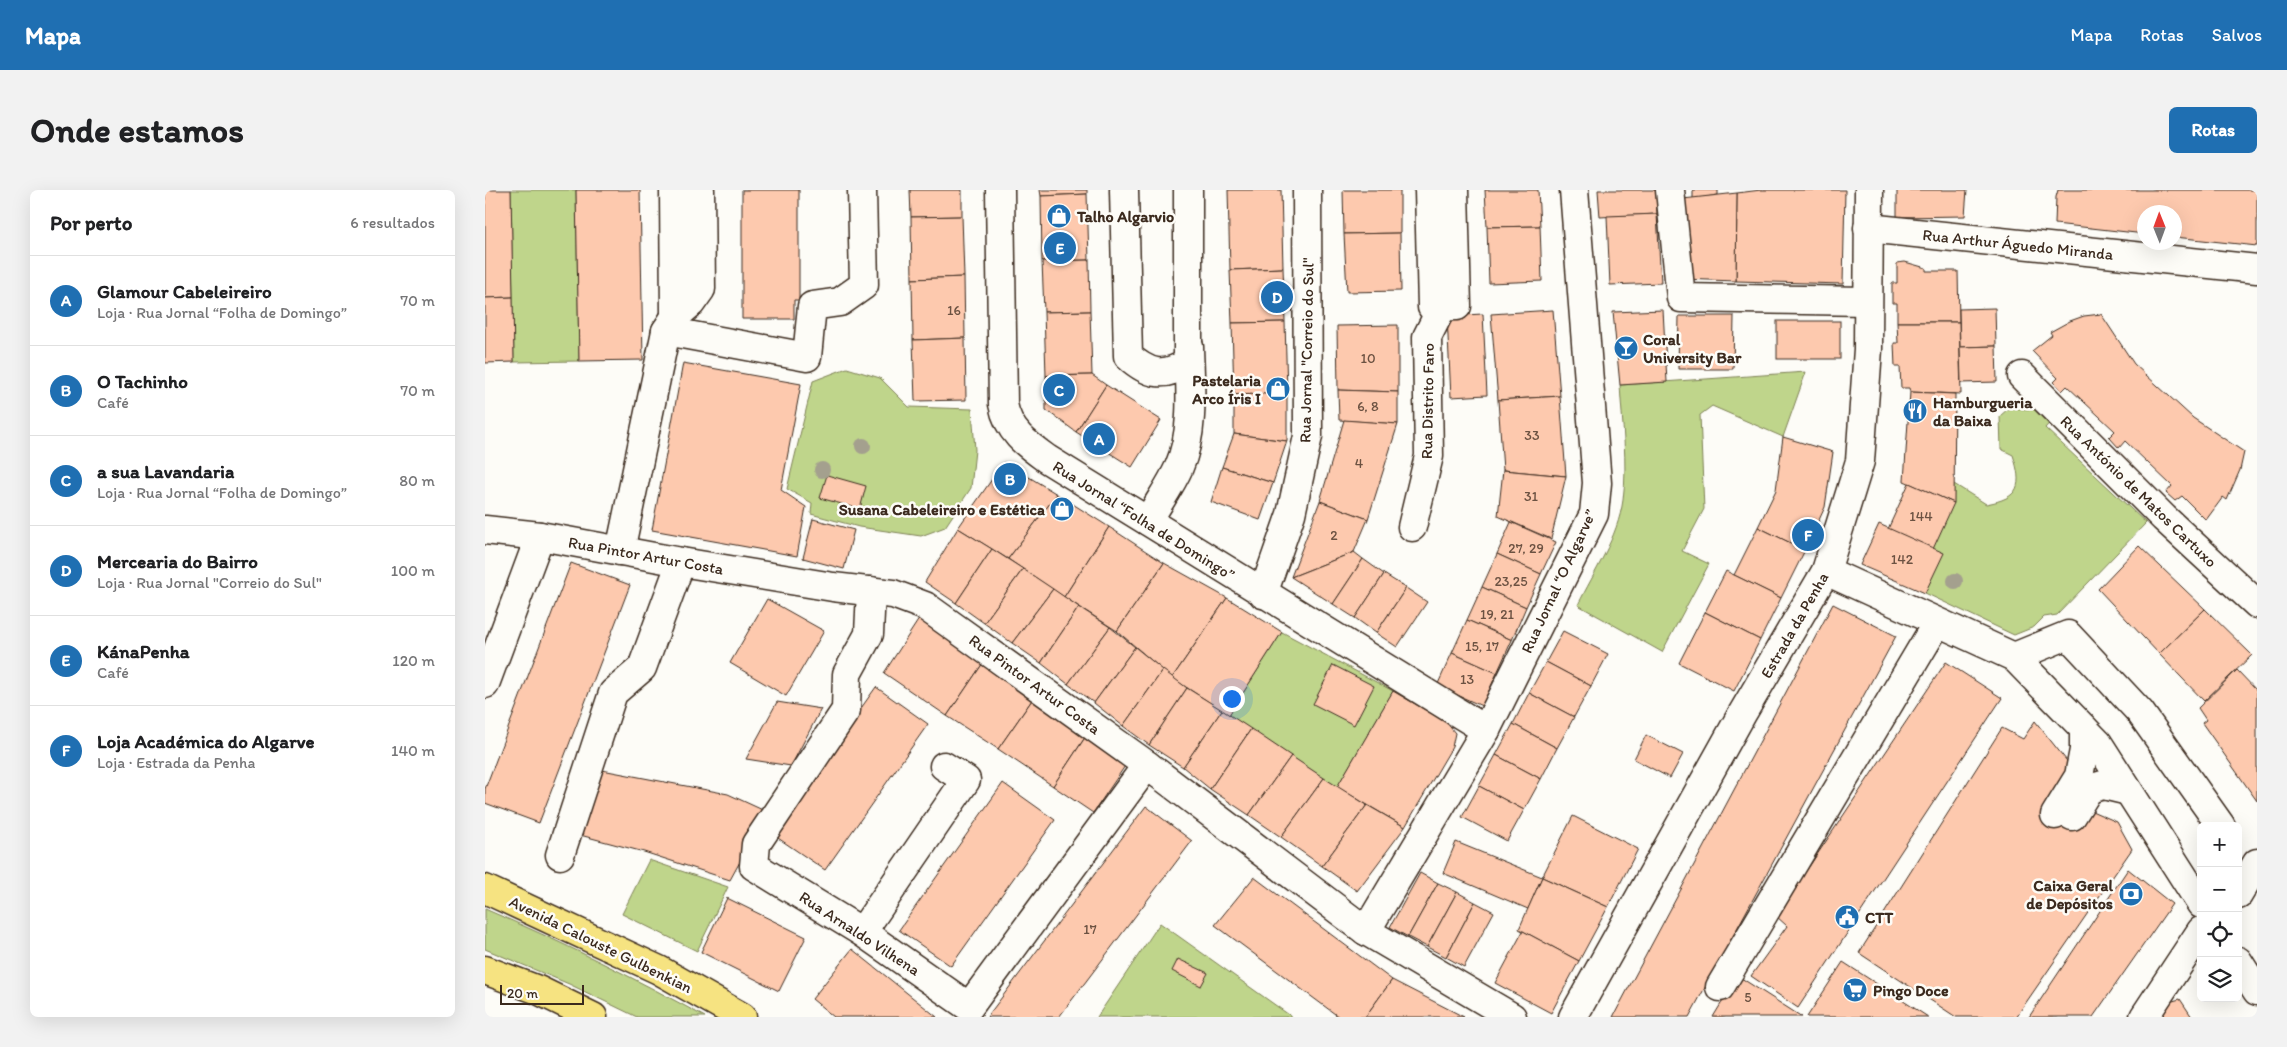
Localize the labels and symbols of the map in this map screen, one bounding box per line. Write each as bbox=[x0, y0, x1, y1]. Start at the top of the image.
shop icon: Talho Algarvio bbox=[1046, 203, 1072, 229]
north arrow bbox=[2137, 205, 2182, 250]
place label: Talho Algarvio bbox=[1076, 207, 1174, 227]
street label: Rua Arthur Águedo Miranda bbox=[1922, 225, 2115, 264]
pin: E bbox=[1044, 229, 1076, 267]
street label: Rua Jornal "Correio do Sul" bbox=[1295, 257, 1318, 443]
pin: D bbox=[1261, 278, 1293, 316]
house number: 16 bbox=[947, 302, 961, 319]
place label: Coral University Bar bbox=[1643, 330, 1742, 368]
bar icon: Coral University Bar bbox=[1613, 335, 1639, 361]
street label: Rua Distrito Faro bbox=[1417, 343, 1438, 459]
house number: 10 bbox=[1360, 350, 1376, 367]
pin: C bbox=[1043, 371, 1075, 409]
place label: Pastelaria Arco Íris I bbox=[1191, 371, 1261, 408]
shop icon: Pastelaria Arco Íris I bbox=[1265, 376, 1291, 402]
place label: Hamburgueria da Baixa bbox=[1933, 393, 2033, 430]
house number: 6, 8 bbox=[1357, 398, 1379, 415]
restaurant icon: Hamburgueria da Baixa bbox=[1902, 398, 1928, 424]
street label: Rua António de Matos Cartuxo bbox=[2056, 412, 2221, 571]
pin: A bbox=[1083, 420, 1115, 458]
house number: 33 bbox=[1524, 427, 1540, 444]
house number: 4 bbox=[1355, 455, 1364, 472]
street label: Rua Jornal “Folha de Domingo” bbox=[1049, 457, 1238, 584]
pin: B bbox=[994, 460, 1026, 498]
house number: 31 bbox=[1524, 488, 1539, 505]
shop icon: Susana Cabeleireiro e Estética bbox=[1049, 496, 1075, 522]
place label: Susana Cabeleireiro e Estética bbox=[839, 500, 1045, 519]
street label: Rua Jornal “O Algarve” bbox=[1517, 506, 1600, 656]
house number: 144 bbox=[1909, 508, 1933, 525]
pin: F bbox=[1792, 516, 1824, 554]
house number: 2 bbox=[1330, 527, 1338, 544]
street label: Rua Pintor Artur Costa bbox=[567, 532, 726, 579]
house number: 27, 29 bbox=[1508, 540, 1544, 557]
house number: 142 bbox=[1891, 551, 1914, 568]
street label: Estrada da Penha bbox=[1756, 569, 1833, 682]
house number: 23,25 bbox=[1494, 573, 1528, 590]
house number: 19, 21 bbox=[1480, 606, 1515, 623]
street label: Rua Pintor Artur Costa bbox=[965, 630, 1105, 739]
house number: 15, 17 bbox=[1465, 638, 1499, 655]
house number: 13 bbox=[1460, 671, 1474, 688]
your location bbox=[1219, 686, 1245, 712]
place label: Caixa Geral de Depósitos bbox=[2026, 876, 2113, 914]
bank icon: Caixa Geral de Depósitos bbox=[2118, 881, 2144, 907]
street label: Rua Arnaldo Vilhena bbox=[796, 887, 924, 980]
street label: Avenida Calouste Gulbenkian bbox=[506, 892, 696, 997]
public building icon: CTT bbox=[1834, 904, 1860, 930]
place label: CTT bbox=[1865, 908, 1894, 927]
house number: 17 bbox=[1083, 921, 1097, 938]
supermarket icon: Pingo Doce bbox=[1842, 977, 1868, 1003]
place label: Pingo Doce bbox=[1873, 981, 1949, 1001]
scale bar bbox=[500, 982, 584, 1005]
house number: 5 bbox=[1744, 989, 1752, 1006]

